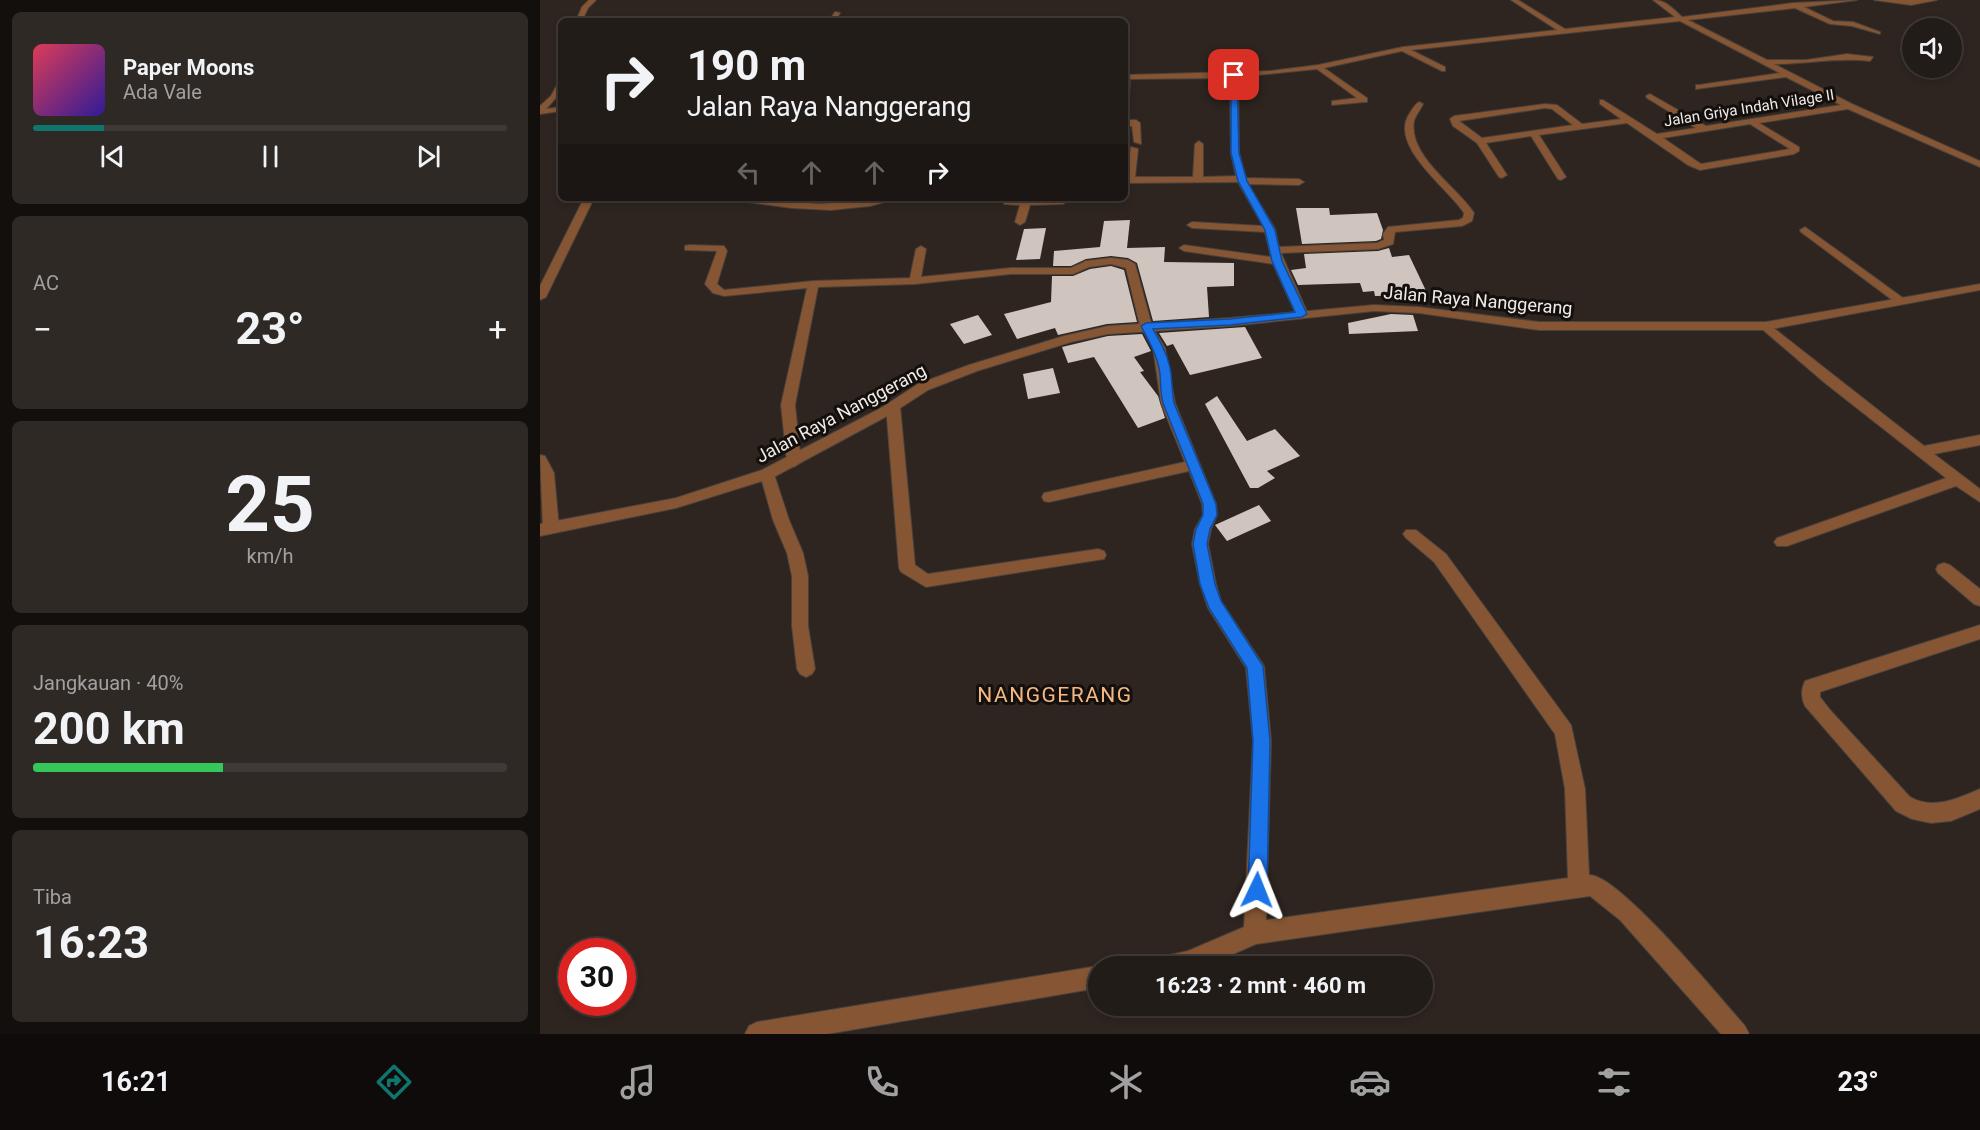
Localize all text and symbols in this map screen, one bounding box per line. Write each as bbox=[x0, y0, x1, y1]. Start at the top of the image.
map controls bbox=[1902, 18, 1962, 78]
button: sound bbox=[1902, 18, 1962, 78]
text: 190 m bbox=[687, 41, 806, 90]
icon: right bbox=[588, 42, 666, 120]
pin bbox=[1208, 49, 1259, 100]
text: Paper Moons bbox=[123, 55, 254, 80]
icon: arrive bbox=[1217, 58, 1250, 91]
text: Ada Vale bbox=[123, 80, 202, 104]
street label: Jalan Griya Indah Vilage II bbox=[1663, 86, 1835, 130]
text: Jalan Raya Nanggerang bbox=[687, 91, 971, 123]
icon: previous bbox=[96, 140, 129, 173]
icon: pause bbox=[254, 140, 287, 173]
icon: next bbox=[412, 140, 445, 173]
icon: left bbox=[732, 156, 765, 189]
icon: ahead bbox=[795, 156, 828, 189]
icon: ahead bbox=[858, 156, 891, 189]
icon: right bbox=[921, 156, 954, 189]
text: AC bbox=[33, 271, 59, 295]
street label: Jalan Raya Nanggerang bbox=[1383, 281, 1573, 319]
text: 23° bbox=[235, 302, 305, 355]
text: − bbox=[33, 310, 52, 349]
text: + bbox=[488, 310, 507, 349]
street label: Jalan Raya Nanggerang bbox=[752, 359, 930, 467]
text: 25 bbox=[225, 459, 315, 550]
text: km/h bbox=[247, 544, 293, 568]
text: Jangkauan · 40% bbox=[33, 671, 183, 695]
district label: NANGGERANG bbox=[977, 683, 1133, 707]
text: 200 km bbox=[33, 702, 185, 755]
position arrow bbox=[1225, 858, 1289, 922]
text: Tiba bbox=[33, 885, 72, 909]
text: 16:23 bbox=[33, 916, 149, 969]
speed limit sign: 30 bbox=[558, 938, 636, 1016]
text: 16:23 · 2 mnt · 460 m bbox=[1155, 973, 1366, 998]
icon: directions bbox=[373, 1061, 415, 1103]
icon: music bbox=[617, 1061, 659, 1103]
icon: phone bbox=[861, 1061, 903, 1103]
icon: climate bbox=[1105, 1061, 1147, 1103]
icon: car bbox=[1349, 1061, 1391, 1103]
icon: filters bbox=[1593, 1061, 1635, 1103]
text: 16:21 bbox=[101, 1066, 171, 1098]
text: 23° bbox=[1837, 1066, 1879, 1098]

